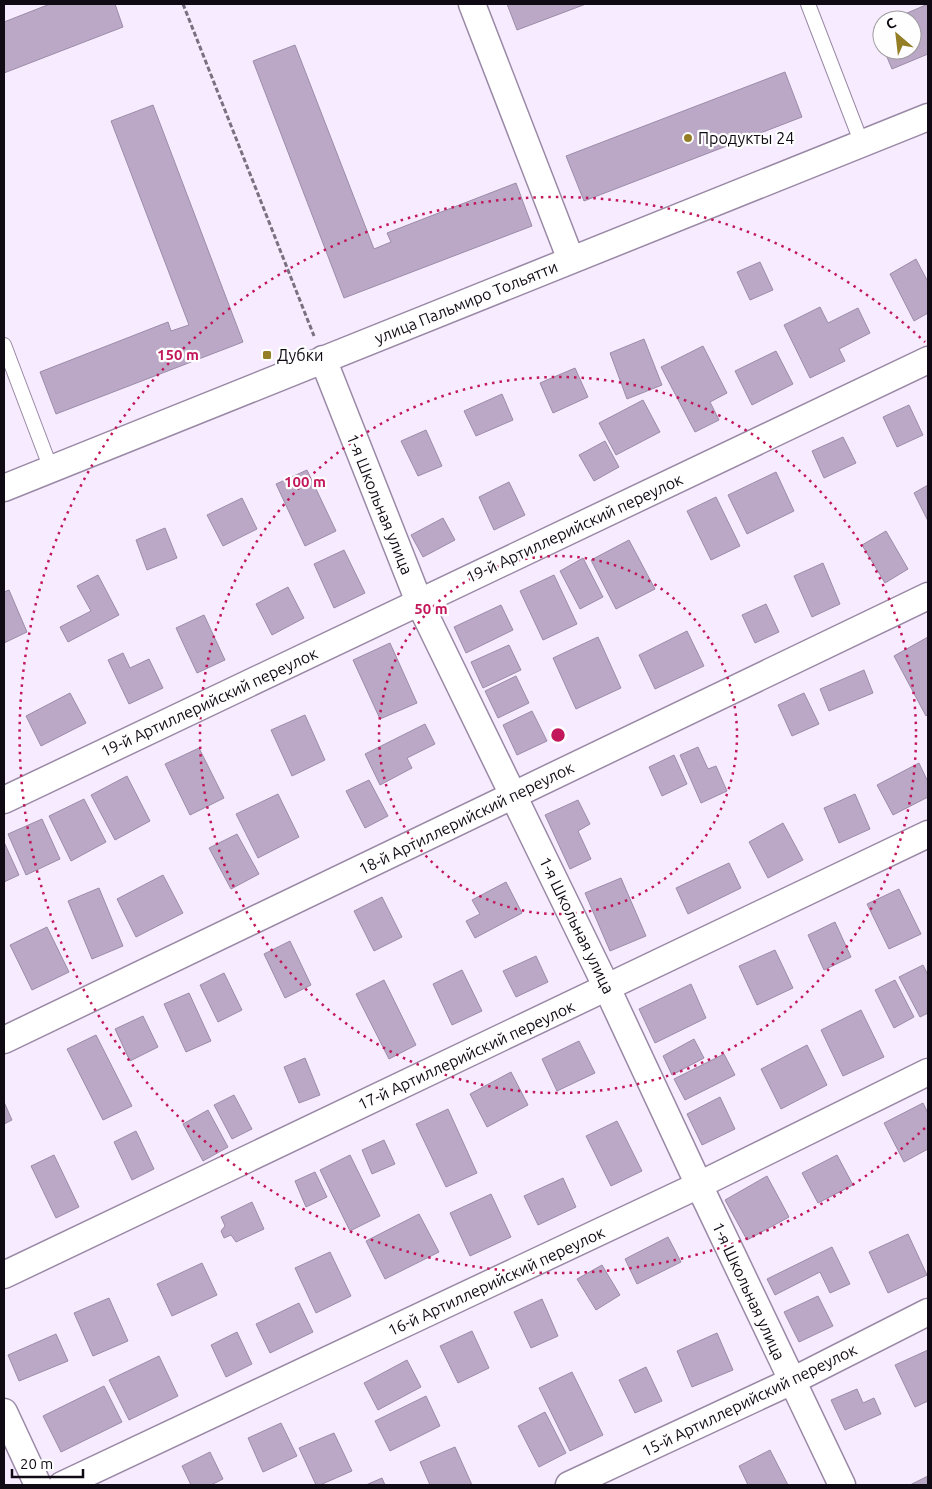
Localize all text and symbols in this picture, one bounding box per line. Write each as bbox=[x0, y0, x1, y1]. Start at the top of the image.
north arrow bbox=[872, 10, 922, 60]
text: С bbox=[883, 14, 899, 33]
place label: Продукты 24 bbox=[698, 129, 794, 147]
marker: Продукты 24 bbox=[682, 132, 694, 144]
street label: улица Пальмиро Тольятти bbox=[372, 257, 560, 347]
text: 150 m bbox=[157, 346, 199, 363]
place label: Дубки bbox=[277, 346, 323, 364]
marker: Дубки bbox=[261, 349, 273, 361]
street label: 1-я Школьная улица bbox=[344, 431, 416, 577]
street label: 19-й Артиллерийский переулок bbox=[463, 470, 685, 586]
text: 100 m bbox=[284, 473, 326, 490]
text: 50 m bbox=[414, 600, 448, 617]
street label: 19-й Артиллерийский переулок bbox=[98, 644, 320, 760]
centre of rings bbox=[549, 726, 567, 744]
street label: 18-й Артиллерийский переулок bbox=[356, 758, 576, 878]
street label: 1-я Школьная улица bbox=[536, 854, 618, 996]
street label: 17-й Артиллерийский переулок bbox=[355, 997, 577, 1113]
street label: 1-я Школьная улица bbox=[709, 1219, 789, 1363]
street label: 16-й Артиллерийский переулок bbox=[385, 1223, 607, 1339]
street label: 15-й Артиллерийский переулок bbox=[639, 1340, 859, 1460]
scale bar bbox=[12, 1446, 84, 1478]
text: 20 m bbox=[20, 1455, 53, 1472]

